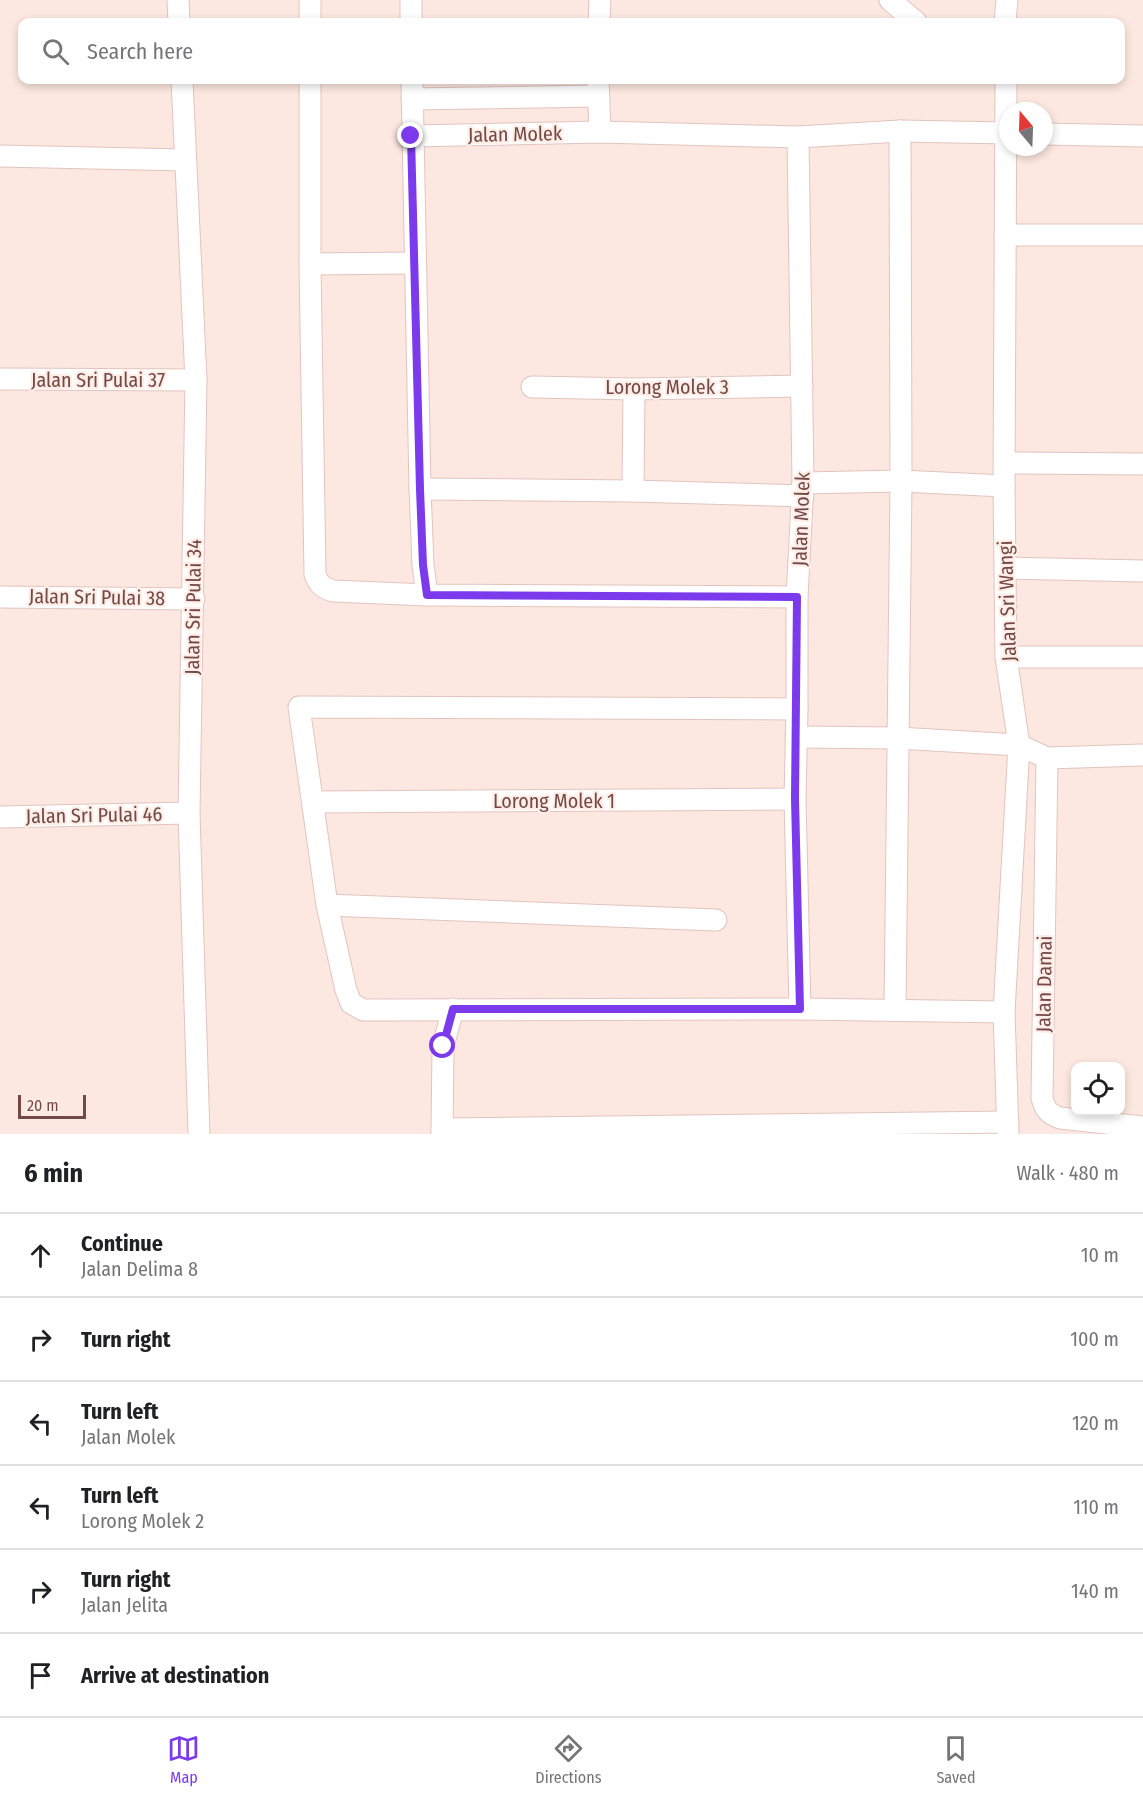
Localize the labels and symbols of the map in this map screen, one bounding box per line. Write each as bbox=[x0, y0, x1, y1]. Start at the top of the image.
north arrow bbox=[999, 102, 1053, 156]
street label: Jalan Molek bbox=[468, 121, 563, 147]
route end bbox=[397, 122, 423, 148]
street label: Jalan Sri Pulai 37 bbox=[31, 368, 165, 392]
street label: Lorong Molek 3 bbox=[605, 375, 729, 399]
street label: Jalan Molek bbox=[787, 471, 815, 567]
street label: Jalan Sri Pulai 34 bbox=[180, 539, 206, 675]
street label: Jalan Sri Wangi bbox=[993, 540, 1021, 662]
street label: Jalan Sri Pulai 38 bbox=[29, 584, 165, 610]
street label: Lorong Molek 1 bbox=[493, 789, 615, 813]
street label: Jalan Sri Pulai 46 bbox=[25, 802, 163, 828]
street label: Jalan Damai bbox=[1031, 935, 1057, 1033]
route start bbox=[429, 1032, 455, 1058]
scale bar bbox=[18, 1092, 86, 1120]

